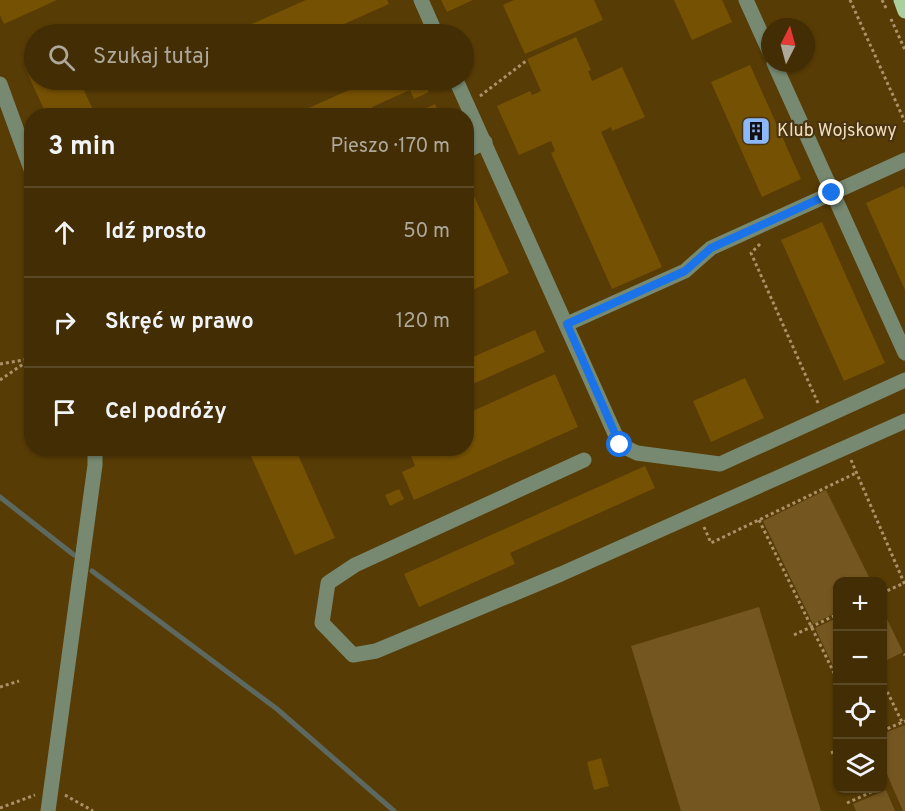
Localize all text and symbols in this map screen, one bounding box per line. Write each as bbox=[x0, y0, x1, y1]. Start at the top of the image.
north arrow bbox=[761, 18, 815, 72]
search box bbox=[24, 24, 474, 90]
icon: search bbox=[45, 41, 78, 74]
text: Szukaj tutaj bbox=[93, 44, 210, 71]
building icon: Klub Wojskowy bbox=[740, 115, 772, 147]
place label: Klub Wojskowy bbox=[777, 120, 897, 143]
text: 3 min bbox=[48, 131, 116, 164]
text: Pieszo · 170 m bbox=[330, 134, 450, 160]
route end bbox=[818, 179, 844, 205]
icon: ahead bbox=[48, 216, 81, 249]
text: Idź prosto bbox=[105, 219, 207, 246]
text: 50 m bbox=[403, 219, 450, 245]
icon: right bbox=[48, 306, 81, 339]
text: Skręć w prawo bbox=[105, 309, 254, 336]
text: 120 m bbox=[396, 309, 450, 335]
icon: arrive bbox=[48, 396, 81, 429]
text: Cel podróży bbox=[105, 399, 227, 426]
route start bbox=[606, 431, 632, 457]
map controls bbox=[833, 577, 887, 793]
button: + bbox=[833, 577, 887, 631]
button: − bbox=[833, 631, 887, 685]
button: locate bbox=[833, 685, 887, 739]
button: layers bbox=[833, 739, 887, 793]

